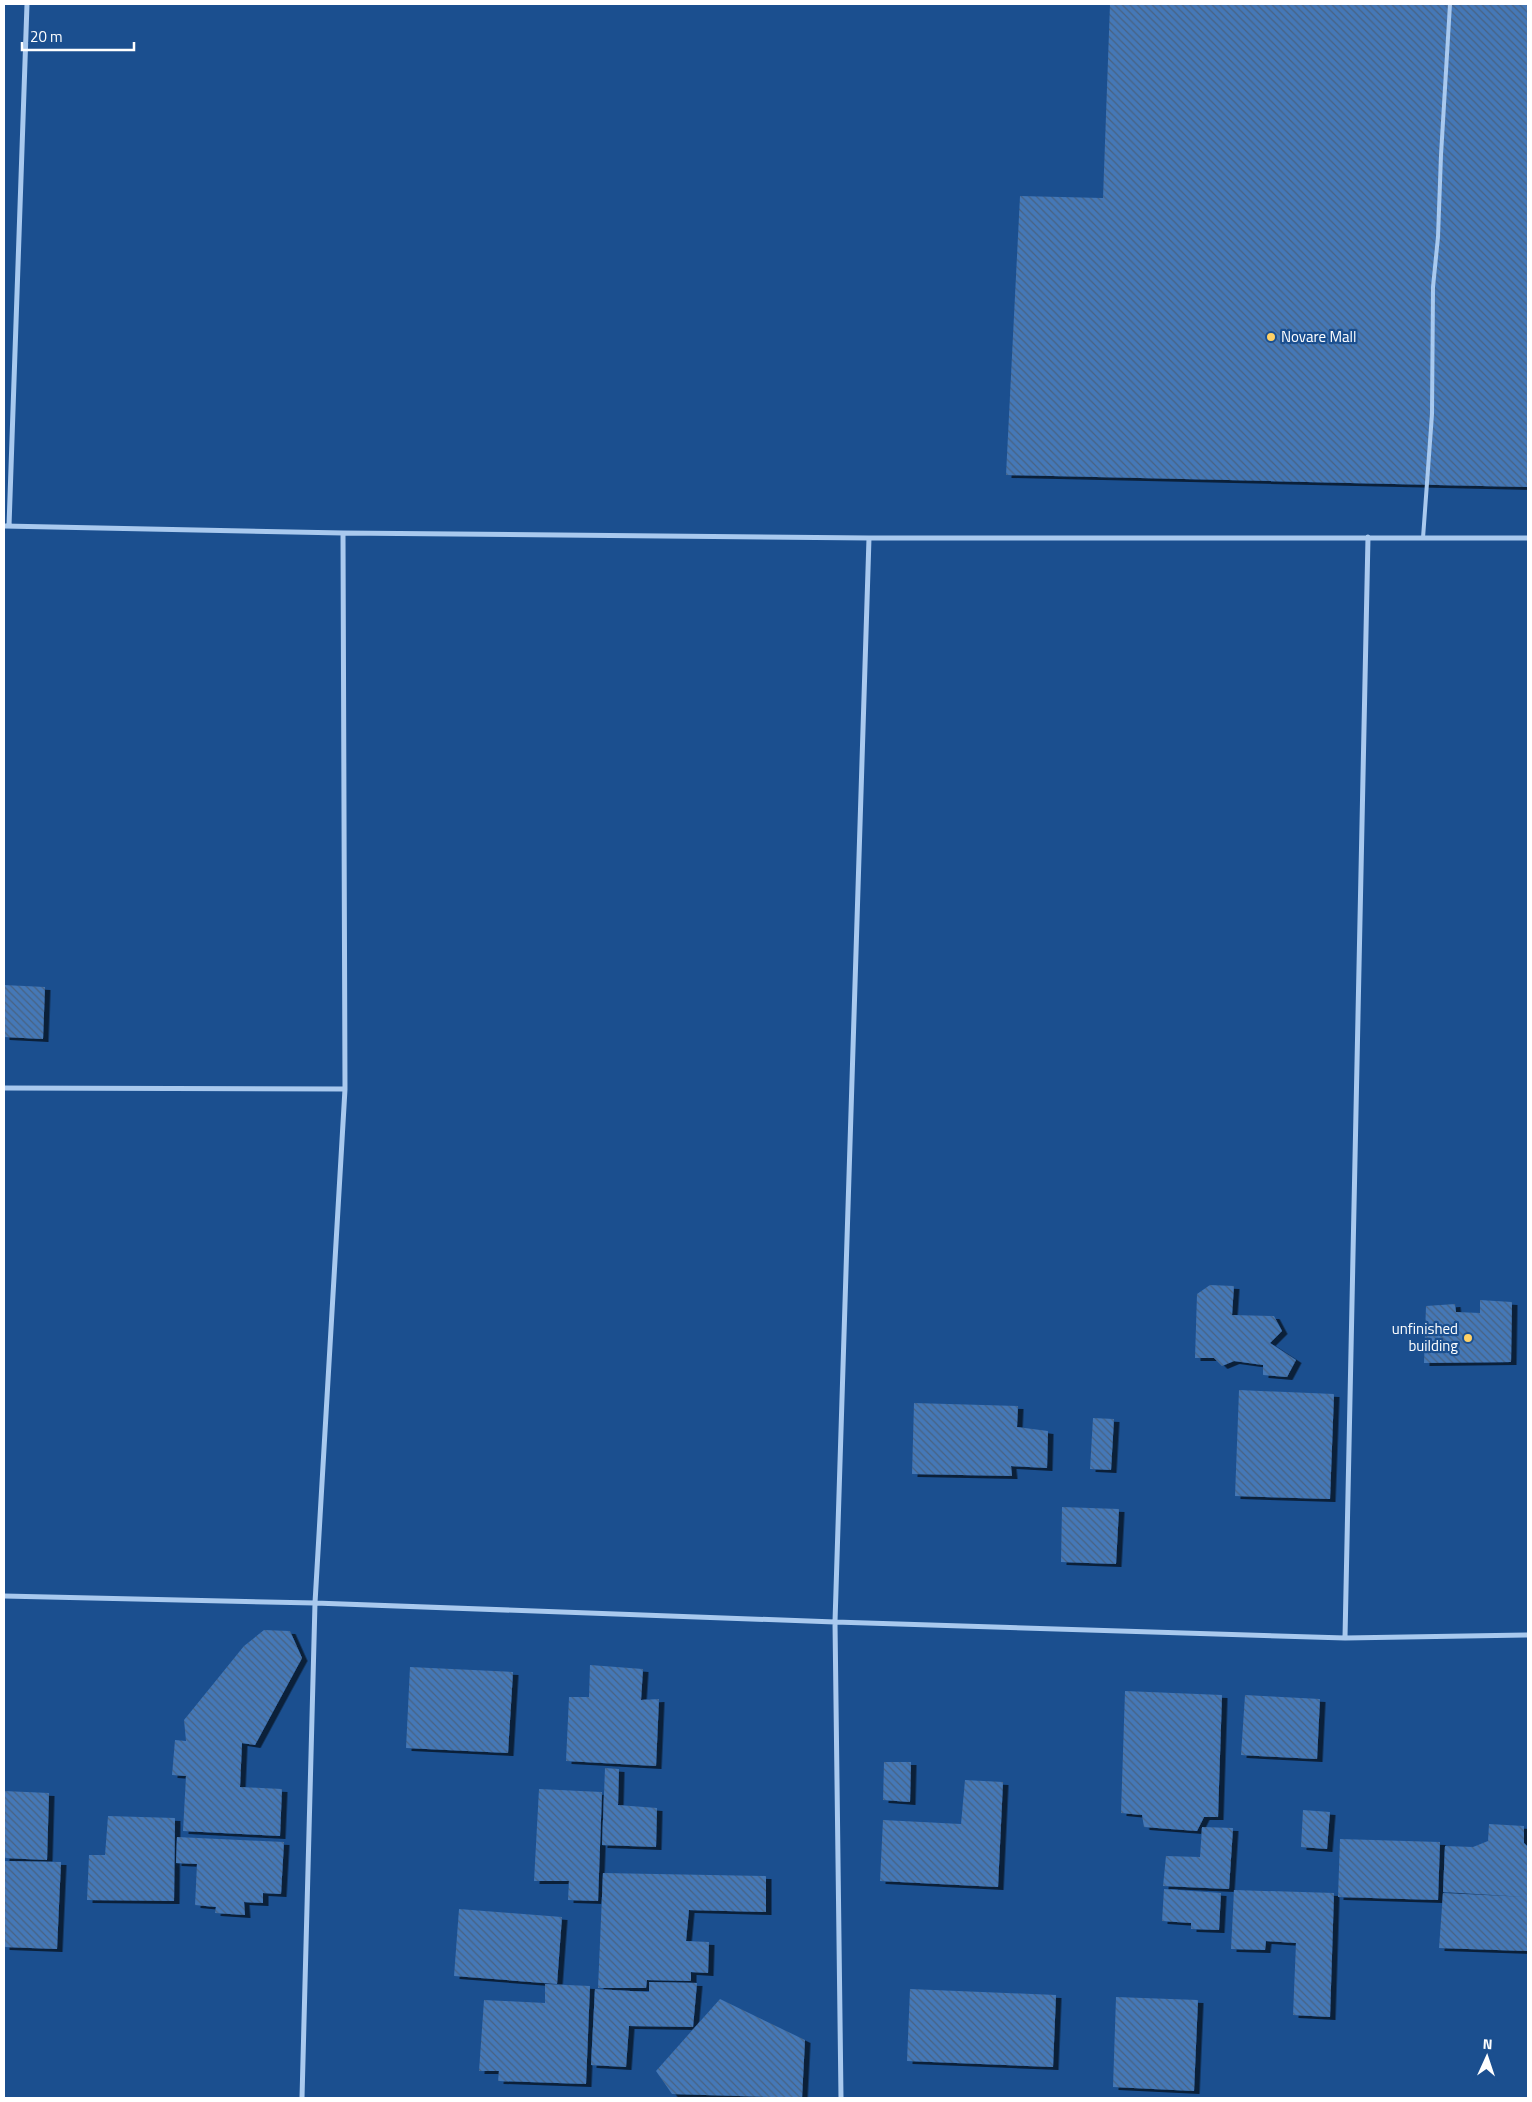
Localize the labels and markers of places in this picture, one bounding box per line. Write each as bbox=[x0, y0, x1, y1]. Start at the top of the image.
place label: Novare Mall bbox=[1281, 325, 1356, 348]
marker: Novare Mall bbox=[1265, 331, 1277, 343]
place label: unfinished building bbox=[1392, 1317, 1458, 1357]
marker: unfinished building bbox=[1462, 1332, 1474, 1344]

